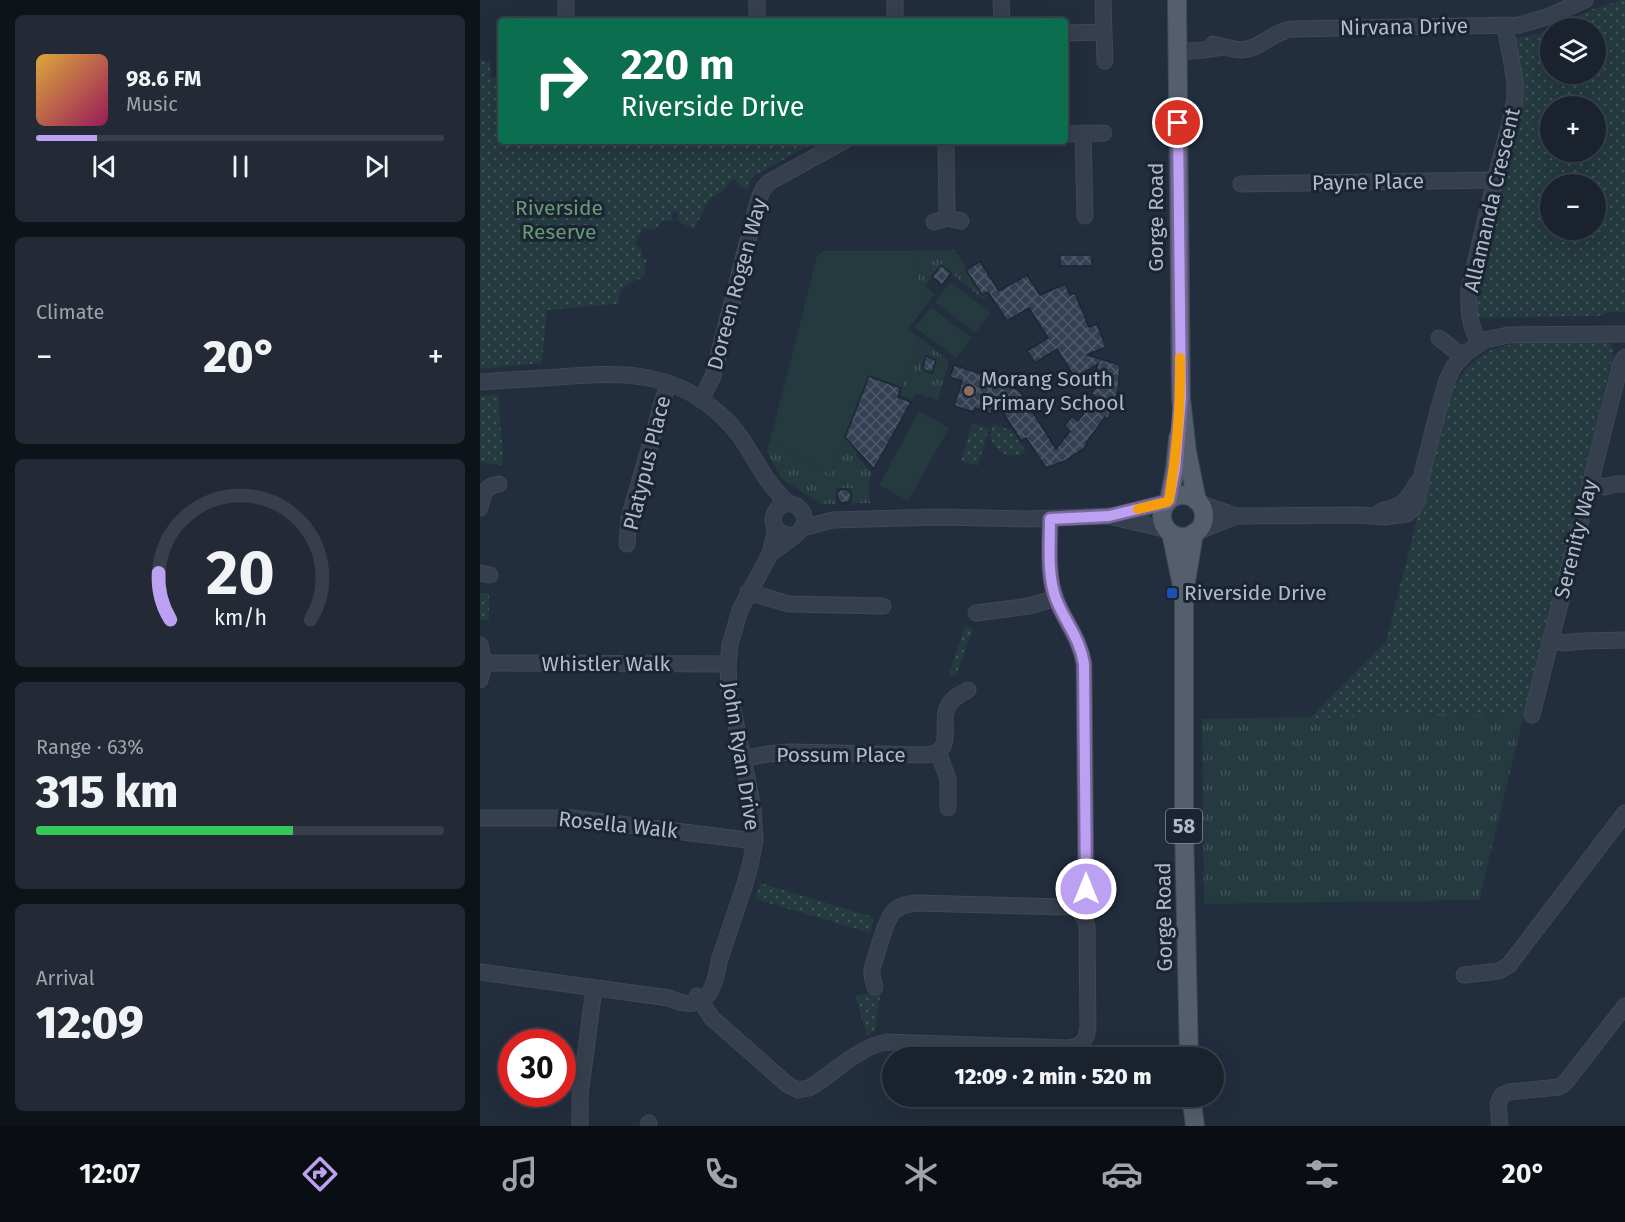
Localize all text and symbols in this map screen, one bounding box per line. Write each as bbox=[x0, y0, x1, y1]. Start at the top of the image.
street label: Nirvana Drive bbox=[1340, 13, 1468, 41]
map controls bbox=[1540, 18, 1606, 240]
button: layers bbox=[1540, 18, 1606, 84]
text: 220 m bbox=[621, 40, 734, 90]
icon: right bbox=[522, 42, 600, 120]
text: 98.6 FM bbox=[126, 65, 201, 92]
text: Riverside Drive bbox=[621, 91, 804, 123]
text: Music bbox=[126, 92, 178, 116]
button: + bbox=[1540, 96, 1606, 162]
pin bbox=[1152, 97, 1203, 148]
street label: Allamanda Crescent bbox=[1458, 105, 1526, 295]
icon: arrive bbox=[1161, 106, 1194, 139]
icon: previous bbox=[88, 150, 121, 183]
icon: pause bbox=[224, 150, 257, 183]
icon: next bbox=[360, 150, 393, 183]
street label: Gorge Road bbox=[1143, 162, 1169, 272]
street label: Payne Place bbox=[1312, 168, 1424, 196]
button: − bbox=[1540, 174, 1606, 240]
park label: Riverside Reserve bbox=[515, 195, 603, 245]
street label: Doreen Rogen Way bbox=[702, 195, 773, 373]
text: Climate bbox=[36, 300, 104, 324]
text: 20° bbox=[203, 330, 277, 384]
text: − bbox=[36, 337, 53, 377]
text: + bbox=[428, 337, 444, 377]
place label: Morang South Primary School bbox=[981, 366, 1125, 416]
marker: Morang South Primary School bbox=[962, 384, 976, 398]
street label: Platypus Place bbox=[618, 393, 676, 533]
street label: Serenity Way bbox=[1549, 476, 1603, 601]
text: 20 bbox=[206, 536, 274, 611]
place label: Riverside Drive bbox=[1184, 580, 1327, 606]
marker: Riverside Drive bbox=[1165, 586, 1179, 600]
text: km/h bbox=[213, 605, 267, 631]
street label: Whistler Walk bbox=[542, 651, 671, 677]
street label: John Ryan Drive bbox=[716, 680, 766, 832]
text: Range · 63% bbox=[36, 735, 144, 759]
street label: Possum Place bbox=[776, 742, 906, 768]
text: 315 km bbox=[36, 765, 178, 819]
street label: Rosella Walk bbox=[557, 806, 679, 844]
road number: 58 bbox=[1166, 809, 1202, 843]
position arrow bbox=[1054, 857, 1118, 921]
street label: Gorge Road bbox=[1150, 862, 1178, 972]
text: Arrival bbox=[36, 966, 95, 990]
text: 12:09 bbox=[36, 996, 144, 1050]
speed limit sign: 30 bbox=[498, 1029, 576, 1107]
text: 12:09 · 2 min · 520 m bbox=[955, 1063, 1151, 1090]
icon: directions bbox=[299, 1153, 341, 1195]
icon: music bbox=[499, 1153, 541, 1195]
icon: phone bbox=[700, 1153, 742, 1195]
icon: climate bbox=[900, 1153, 942, 1195]
icon: car bbox=[1101, 1153, 1143, 1195]
icon: filters bbox=[1301, 1153, 1343, 1195]
text: 12:07 bbox=[79, 1158, 140, 1190]
text: 20° bbox=[1502, 1158, 1546, 1190]

